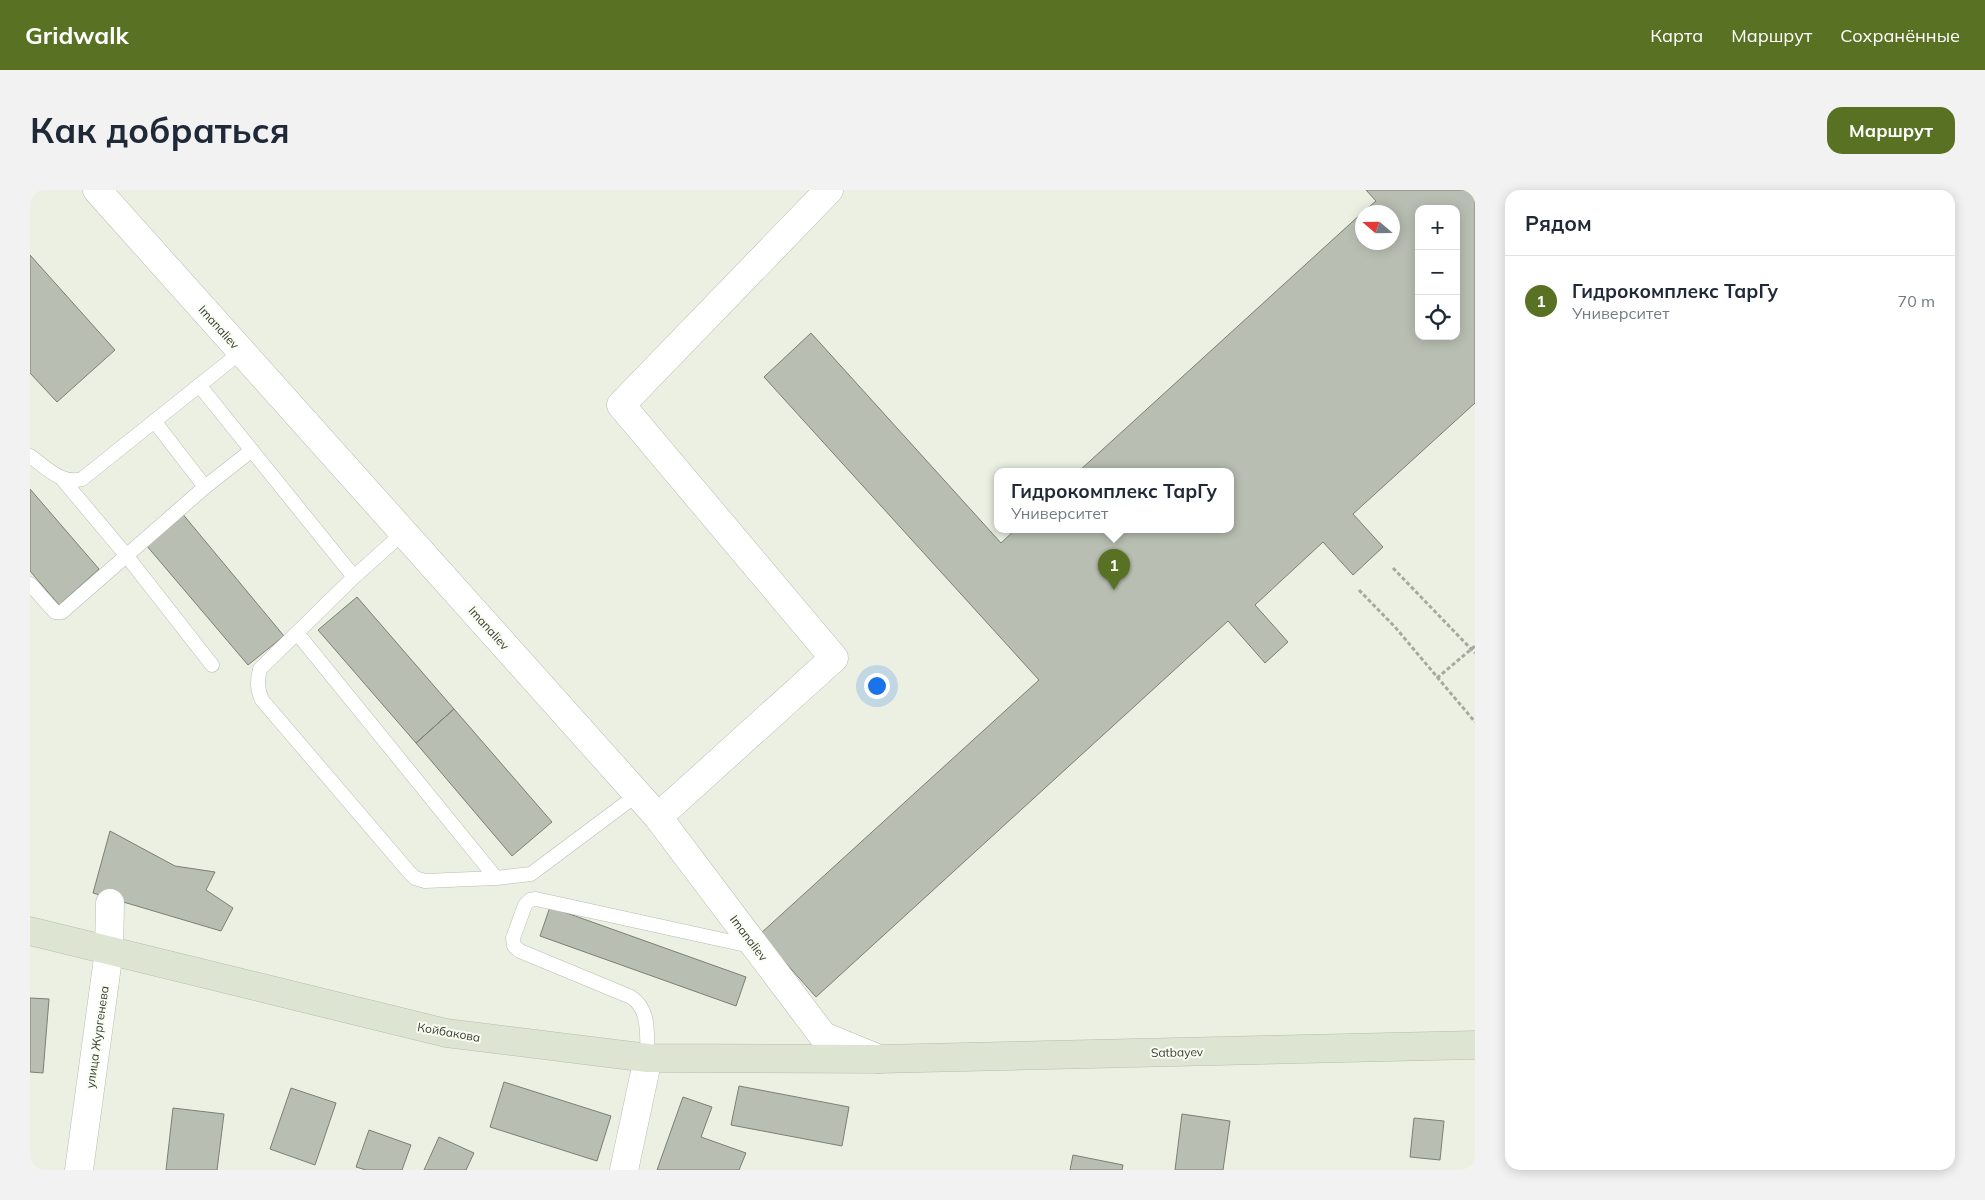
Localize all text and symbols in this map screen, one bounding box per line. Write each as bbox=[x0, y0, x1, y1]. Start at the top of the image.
text: Gridwalk bbox=[25, 20, 129, 50]
text: Карта bbox=[1650, 24, 1703, 47]
text: Маршрут bbox=[1731, 24, 1812, 47]
text: Сохранённые bbox=[1840, 24, 1960, 47]
button: Маршрут bbox=[1827, 107, 1955, 154]
text: Как добраться bbox=[30, 108, 290, 152]
north arrow bbox=[1355, 205, 1400, 250]
map controls bbox=[1415, 205, 1460, 340]
button: + bbox=[1415, 205, 1460, 250]
text: Рядом bbox=[1525, 210, 1592, 236]
button: − bbox=[1415, 250, 1460, 295]
text: Гидрокомплекс ТарГу bbox=[1572, 279, 1778, 303]
text: 1 bbox=[1536, 291, 1546, 311]
text: 70 m bbox=[1898, 291, 1935, 311]
button: locate bbox=[1415, 295, 1460, 340]
street label: Imanaliev bbox=[195, 302, 243, 352]
text: Университет bbox=[1572, 303, 1669, 323]
popup bbox=[994, 468, 1234, 533]
text: Гидрокомплекс ТарГу bbox=[1011, 479, 1217, 503]
text: Университет bbox=[1011, 503, 1108, 523]
pin: 1 bbox=[1098, 549, 1130, 590]
street label: Imanaliev bbox=[465, 603, 513, 653]
your location bbox=[864, 673, 890, 699]
street label: Imanaliev bbox=[727, 912, 771, 964]
street label: улица Жургенева bbox=[82, 985, 112, 1089]
street label: Койбакова bbox=[416, 1019, 482, 1045]
street label: Satbayev bbox=[1151, 1044, 1204, 1060]

